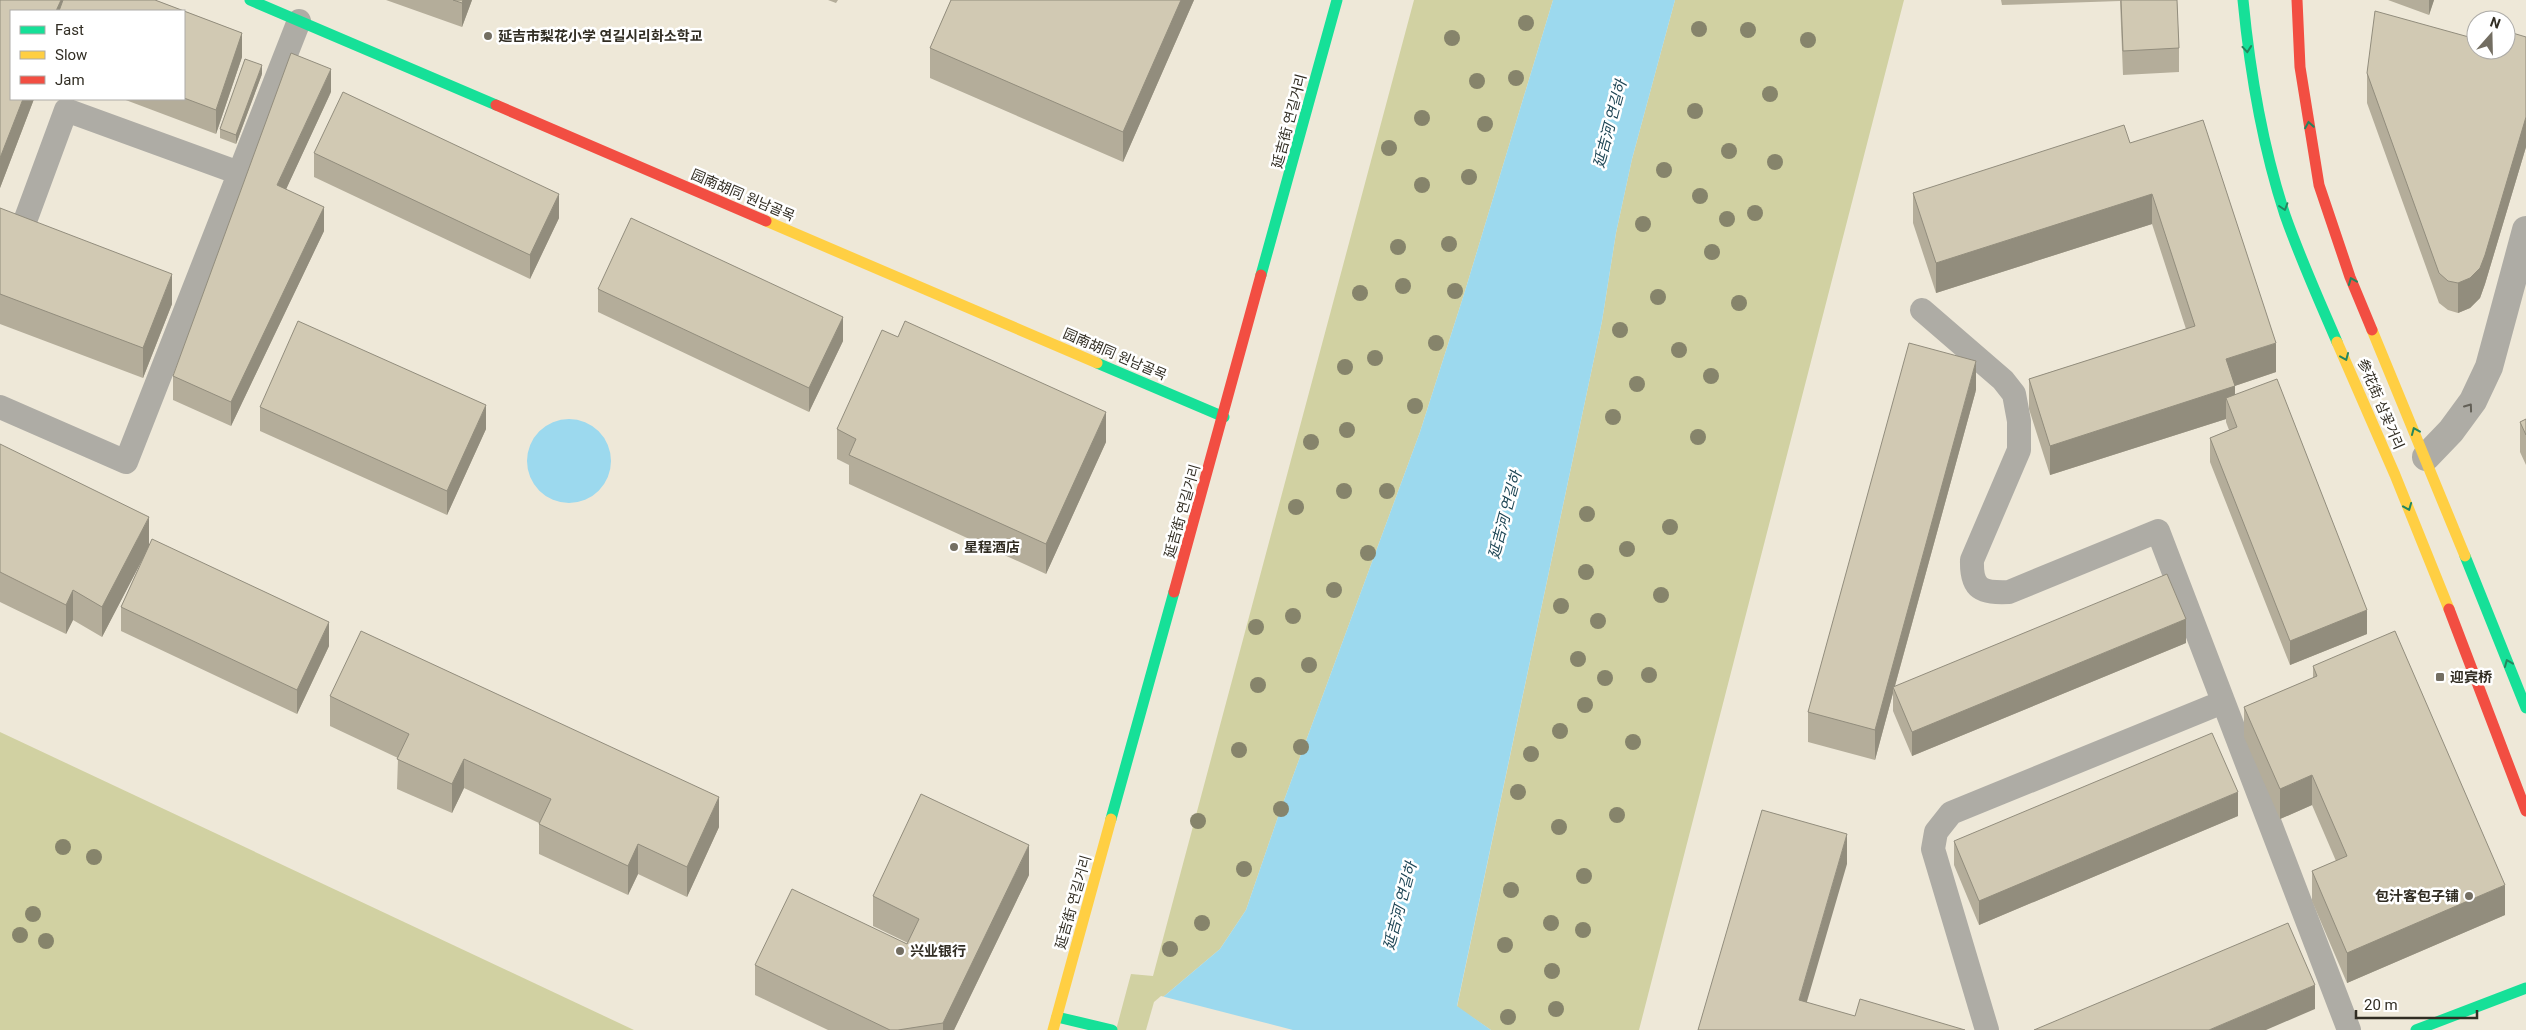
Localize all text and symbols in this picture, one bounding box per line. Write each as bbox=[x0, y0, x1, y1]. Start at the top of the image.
legend bbox=[10, 10, 185, 100]
north arrow bbox=[2466, 10, 2516, 60]
text: N bbox=[2488, 14, 2503, 32]
text: Fast bbox=[55, 21, 84, 39]
place label: 延吉市梨花小学 연길시리화소학교 bbox=[498, 28, 703, 44]
marker: 延吉市梨花小学 연길시리화소학교 bbox=[482, 30, 494, 42]
one-way arrow bbox=[2242, 45, 2253, 53]
text: Slow bbox=[55, 46, 87, 64]
text: Jam bbox=[55, 71, 85, 89]
street label: 延吉街 연길거리 bbox=[1269, 72, 1309, 170]
water label: 延吉河 연길하 bbox=[1590, 76, 1631, 170]
one-way arrow bbox=[2304, 121, 2314, 129]
street label: 园南胡同 원남골목 bbox=[689, 166, 797, 224]
one-way arrow bbox=[2278, 202, 2288, 210]
one-way arrow bbox=[2348, 277, 2358, 286]
street label: 园南胡同 원남골목 bbox=[1061, 325, 1169, 383]
one-way arrow bbox=[2338, 352, 2349, 361]
street label: 参花街 삼꽃거리 bbox=[2355, 356, 2407, 452]
one-way arrow bbox=[2463, 404, 2471, 413]
one-way arrow bbox=[2410, 427, 2421, 436]
street label: 延吉街 연길거리 bbox=[1161, 462, 1203, 560]
water label: 延吉河 연길하 bbox=[1485, 467, 1526, 561]
one-way arrow bbox=[2402, 502, 2413, 511]
place label: 星程酒店 bbox=[964, 539, 1020, 555]
marker: 星程酒店 bbox=[948, 541, 960, 553]
one-way arrow bbox=[2504, 659, 2514, 668]
place label: 迎宾桥 bbox=[2450, 669, 2492, 685]
marker: 迎宾桥 bbox=[2434, 671, 2446, 683]
street label: 延吉街 연길거리 bbox=[1052, 853, 1094, 951]
water label: 延吉河 연길하 bbox=[1380, 858, 1421, 952]
place label: 包汁客包子铺 bbox=[2375, 888, 2459, 904]
marker: 包汁客包子铺 bbox=[2463, 890, 2475, 902]
place label: 兴业银行 bbox=[910, 943, 966, 959]
marker: 兴业银行 bbox=[894, 945, 906, 957]
scale bar bbox=[2356, 988, 2477, 1020]
text: 20 m bbox=[2364, 996, 2398, 1014]

